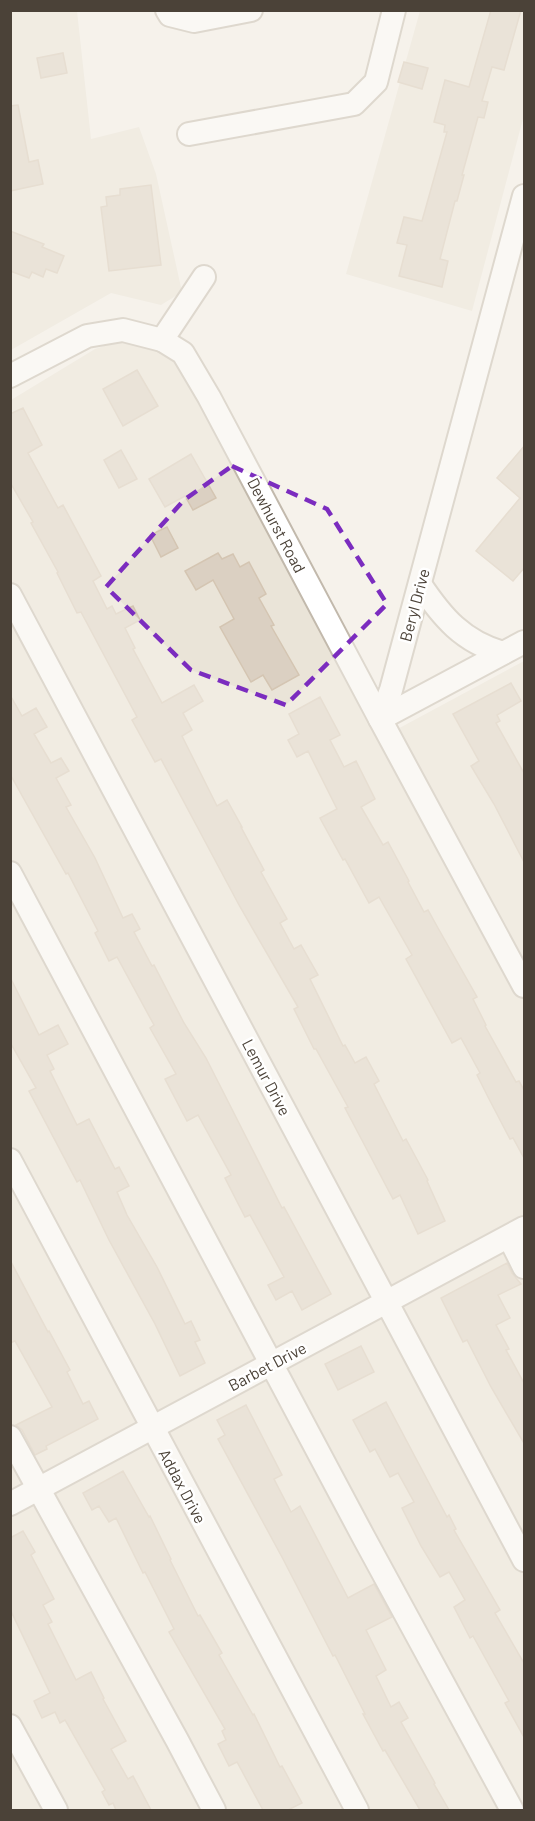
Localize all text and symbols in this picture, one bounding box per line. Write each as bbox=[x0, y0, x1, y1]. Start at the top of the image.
street label: Dewhurst Road bbox=[244, 474, 310, 576]
street label: Beryl Drive bbox=[395, 566, 433, 644]
street label: Lemur Drive bbox=[239, 1035, 295, 1119]
street label: Barbet Drive bbox=[225, 1338, 309, 1394]
street label: Addax Drive bbox=[155, 1445, 211, 1527]

